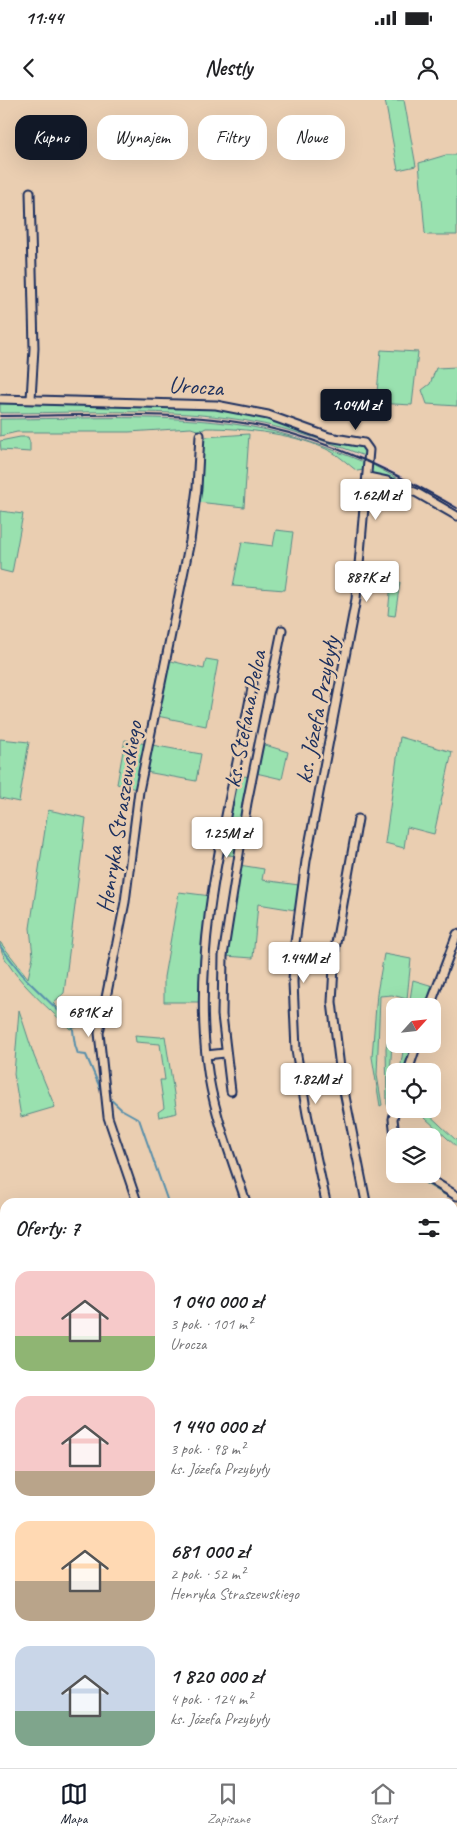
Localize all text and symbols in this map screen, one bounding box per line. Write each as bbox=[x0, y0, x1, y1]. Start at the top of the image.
text: 11:44 bbox=[25, 6, 63, 30]
icon: back bbox=[15, 54, 43, 82]
text: Nestly bbox=[205, 54, 252, 82]
icon: person bbox=[414, 54, 442, 82]
chip: Kupno bbox=[15, 115, 87, 160]
chip: Wynajem bbox=[97, 115, 188, 160]
chip: Filtry bbox=[198, 115, 267, 160]
chip: Nowe bbox=[277, 115, 345, 160]
street label: Urocza bbox=[168, 369, 226, 403]
pin: 1.04M zł bbox=[304, 388, 408, 431]
text: 1.04M zł bbox=[332, 395, 380, 415]
pin: 1.62M zł bbox=[324, 478, 428, 521]
text: 1.62M zł bbox=[351, 485, 401, 505]
pin: 887K zł bbox=[321, 560, 413, 603]
text: 887K zł bbox=[346, 567, 388, 587]
street label: ks. Józefa Przybyły bbox=[288, 632, 346, 786]
street label: ks. Stefana Pelca bbox=[217, 646, 273, 790]
street label: Henryka Straszewskiego bbox=[89, 718, 149, 915]
pin: 1.25M zł bbox=[175, 816, 279, 859]
text: 1.25M zł bbox=[203, 823, 251, 843]
pin: 1.44M zł bbox=[252, 942, 356, 984]
text: 1.44M zł bbox=[280, 948, 328, 968]
pin: 681K zł bbox=[43, 996, 135, 1038]
north arrow bbox=[386, 998, 441, 1052]
map controls bbox=[386, 998, 441, 1183]
text: 681K zł bbox=[68, 1002, 110, 1022]
pin: 1.82M zł bbox=[264, 1062, 368, 1105]
button: locate bbox=[386, 1063, 441, 1118]
text: 1.82M zł bbox=[292, 1069, 340, 1089]
button: layers bbox=[386, 1128, 441, 1183]
icon: filters bbox=[415, 1214, 443, 1242]
text: Oferty: 7 bbox=[15, 1215, 80, 1241]
text: 1 040 000 zł bbox=[170, 1288, 263, 1314]
icon: home bbox=[55, 1291, 115, 1351]
text: 3 pok. · 101 m² bbox=[170, 1314, 252, 1334]
text: Urocza bbox=[170, 1334, 206, 1354]
text: 1 440 000 zł bbox=[170, 1413, 263, 1439]
icon: home bbox=[55, 1416, 115, 1476]
text: 3 pok. · 98 m² bbox=[170, 1439, 245, 1459]
text: ks. Józefa Przybyły bbox=[170, 1459, 269, 1479]
text: 681 000 zł bbox=[170, 1538, 249, 1564]
icon: home bbox=[55, 1541, 115, 1601]
text: 2 pok. · 52 m² bbox=[170, 1564, 245, 1584]
text: Henryka Straszewskiego bbox=[170, 1584, 299, 1604]
text: 1 820 000 zł bbox=[170, 1663, 263, 1689]
icon: home bbox=[55, 1666, 115, 1726]
text: 4 pok. · 124 m² bbox=[170, 1689, 252, 1709]
text: ks. Józefa Przybyły bbox=[170, 1709, 269, 1729]
tab: Mapa bbox=[60, 1780, 88, 1827]
tab: Zapisane bbox=[207, 1780, 250, 1827]
tab: Start bbox=[369, 1780, 397, 1827]

